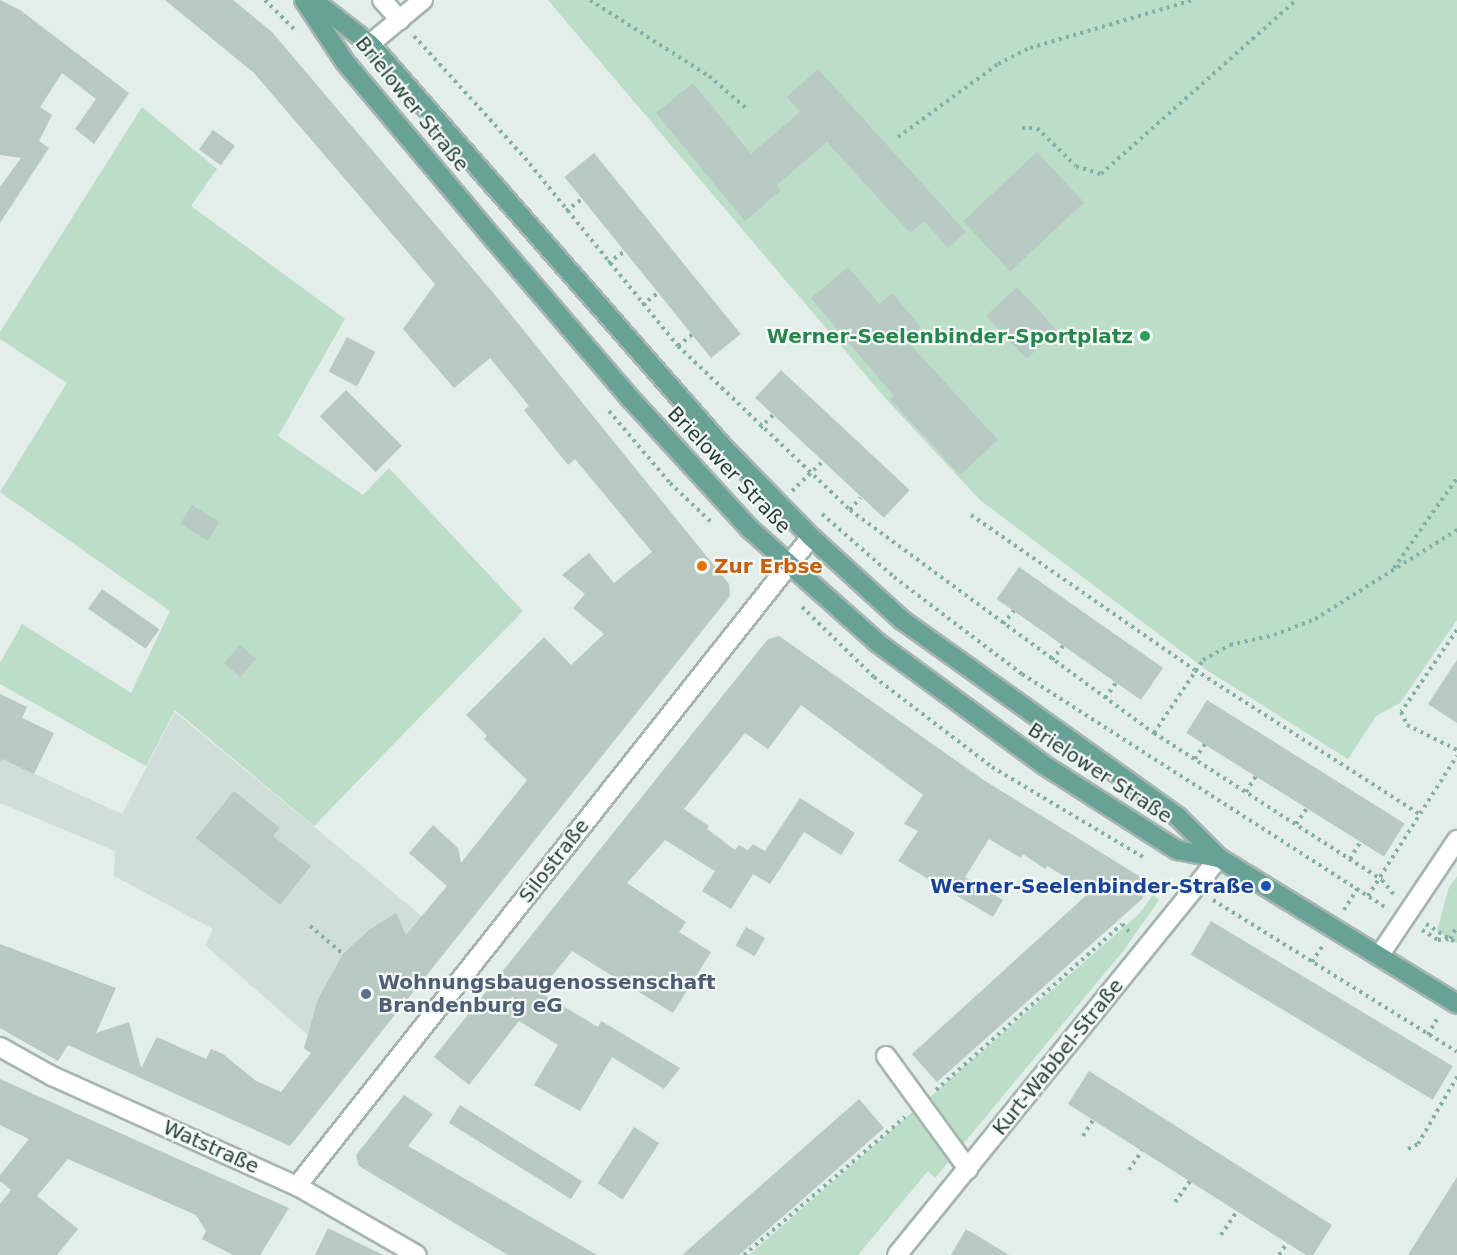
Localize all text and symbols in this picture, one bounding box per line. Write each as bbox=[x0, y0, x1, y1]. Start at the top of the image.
street label: Brielower Straße bbox=[350, 32, 474, 176]
place label: Werner-Seelenbinder-Sportplatz bbox=[767, 324, 1133, 348]
marker: Werner-Seelenbinder-Sportplatz bbox=[1138, 329, 1152, 343]
street label: Brielower Straße bbox=[662, 402, 796, 538]
place label: Zur Erbse bbox=[714, 554, 823, 578]
marker: Zur Erbse bbox=[695, 559, 709, 573]
street label: Brielower Straße bbox=[1024, 718, 1176, 828]
street label: Silostraße bbox=[514, 814, 594, 908]
place label: Werner-Seelenbinder-Straße bbox=[930, 874, 1254, 898]
marker: Werner-Seelenbinder-Straße bbox=[1259, 879, 1273, 893]
place label: Wohnungsbaugenossenschaft Brandenburg eG bbox=[378, 970, 716, 1017]
street label: Kurt-Wabbel-Straße bbox=[988, 974, 1128, 1140]
marker: Wohnungsbaugenossenschaft Brandenburg eG bbox=[359, 987, 373, 1001]
street label: Watstraße bbox=[159, 1115, 263, 1179]

